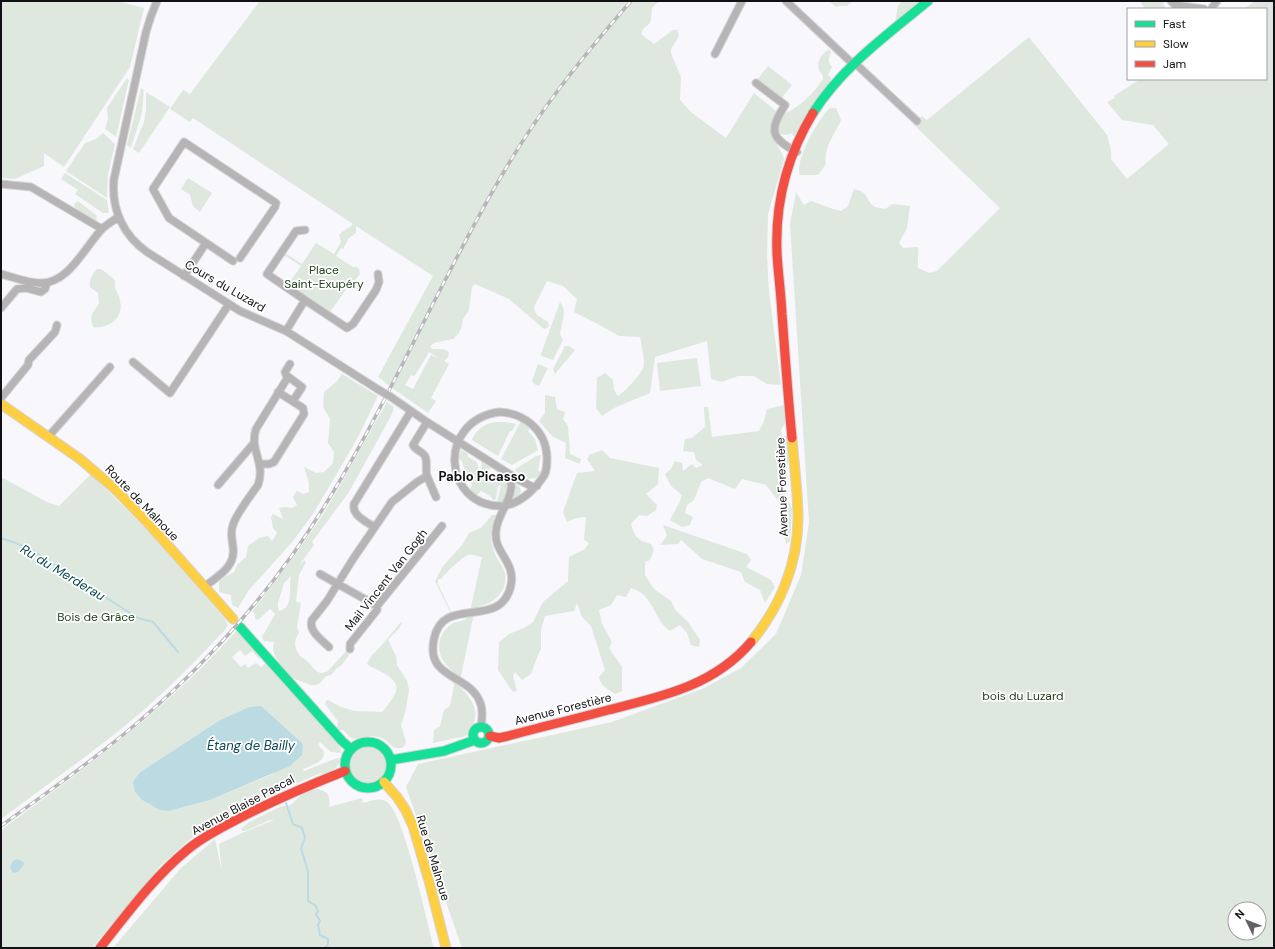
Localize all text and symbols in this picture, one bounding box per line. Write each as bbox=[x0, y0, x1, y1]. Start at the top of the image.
legend bbox=[1127, 8, 1267, 80]
text: Fast bbox=[1163, 16, 1186, 32]
text: Slow bbox=[1163, 36, 1189, 52]
text: Jam bbox=[1163, 56, 1186, 72]
street label: Cours du Luzard bbox=[182, 256, 268, 316]
park label: Place Saint-Exupéry bbox=[284, 262, 364, 292]
street label: Avenue Forestière bbox=[772, 437, 792, 537]
street label: Route de Malnoue bbox=[102, 462, 183, 545]
district label: Pablo Picasso bbox=[439, 468, 526, 485]
street label: Mail Vincent Van Gogh bbox=[341, 526, 431, 634]
water label: Ru du Merderau bbox=[17, 540, 109, 605]
park label: Bois de Grâce bbox=[57, 609, 135, 625]
park label: bois du Luzard bbox=[982, 688, 1064, 704]
street label: Avenue Forestière bbox=[513, 689, 613, 729]
water label: Étang de Bailly bbox=[207, 736, 296, 754]
street label: Avenue Blaise Pascal bbox=[189, 771, 297, 839]
street label: Rue de Malnoue bbox=[412, 813, 454, 903]
north arrow bbox=[1227, 901, 1267, 941]
text: N bbox=[1232, 906, 1248, 922]

